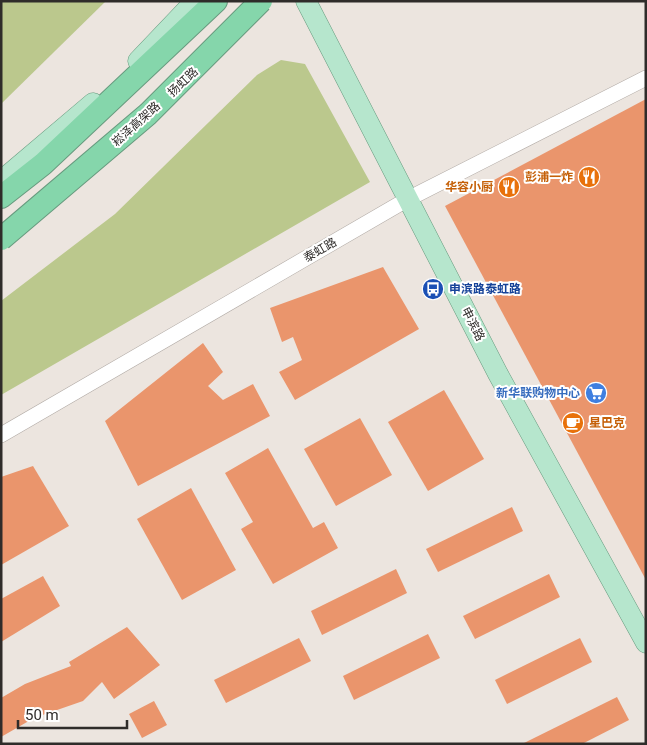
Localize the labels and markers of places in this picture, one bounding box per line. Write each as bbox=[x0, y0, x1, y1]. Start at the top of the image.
restaurant icon: 彭浦一炸 bbox=[577, 165, 601, 189]
place label: 彭浦一炸 bbox=[525, 170, 573, 184]
restaurant icon: 华容小厨 bbox=[497, 175, 521, 199]
place label: 华容小厨 bbox=[445, 180, 493, 194]
bus stop icon: 申滨路泰虹路 bbox=[421, 277, 445, 301]
place label: 申滨路泰虹路 bbox=[449, 282, 521, 296]
supermarket icon: 新华联购物中心 bbox=[584, 381, 608, 405]
place label: 新华联购物中心 bbox=[496, 386, 580, 400]
cafe icon: 星巴克 bbox=[561, 411, 585, 435]
place label: 星巴克 bbox=[589, 416, 625, 430]

